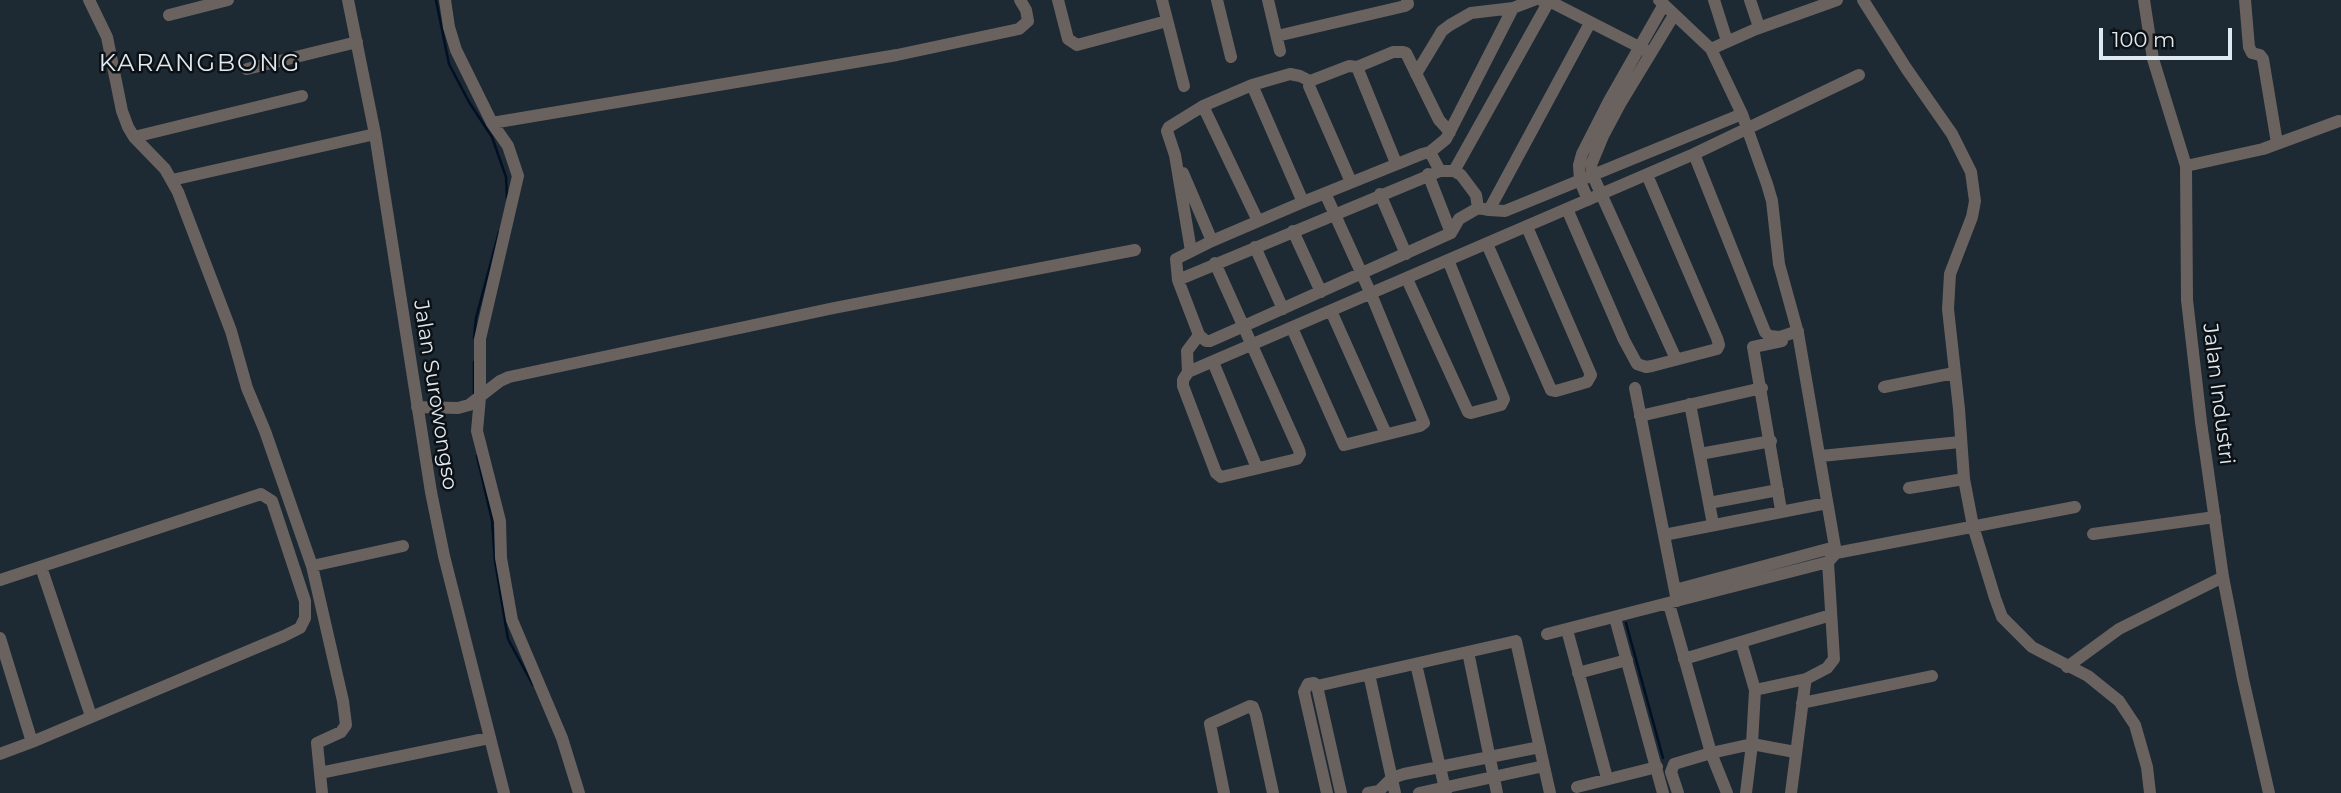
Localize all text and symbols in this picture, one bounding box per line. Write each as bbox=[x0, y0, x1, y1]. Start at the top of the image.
scale bar bbox=[2103, 14, 2236, 58]
text: 100 m bbox=[2112, 27, 2175, 52]
district label: KARANGBONG bbox=[100, 50, 300, 78]
street label: Jalan Surowongso bbox=[408, 298, 462, 492]
street label: Jalan Industri bbox=[2197, 322, 2239, 466]

